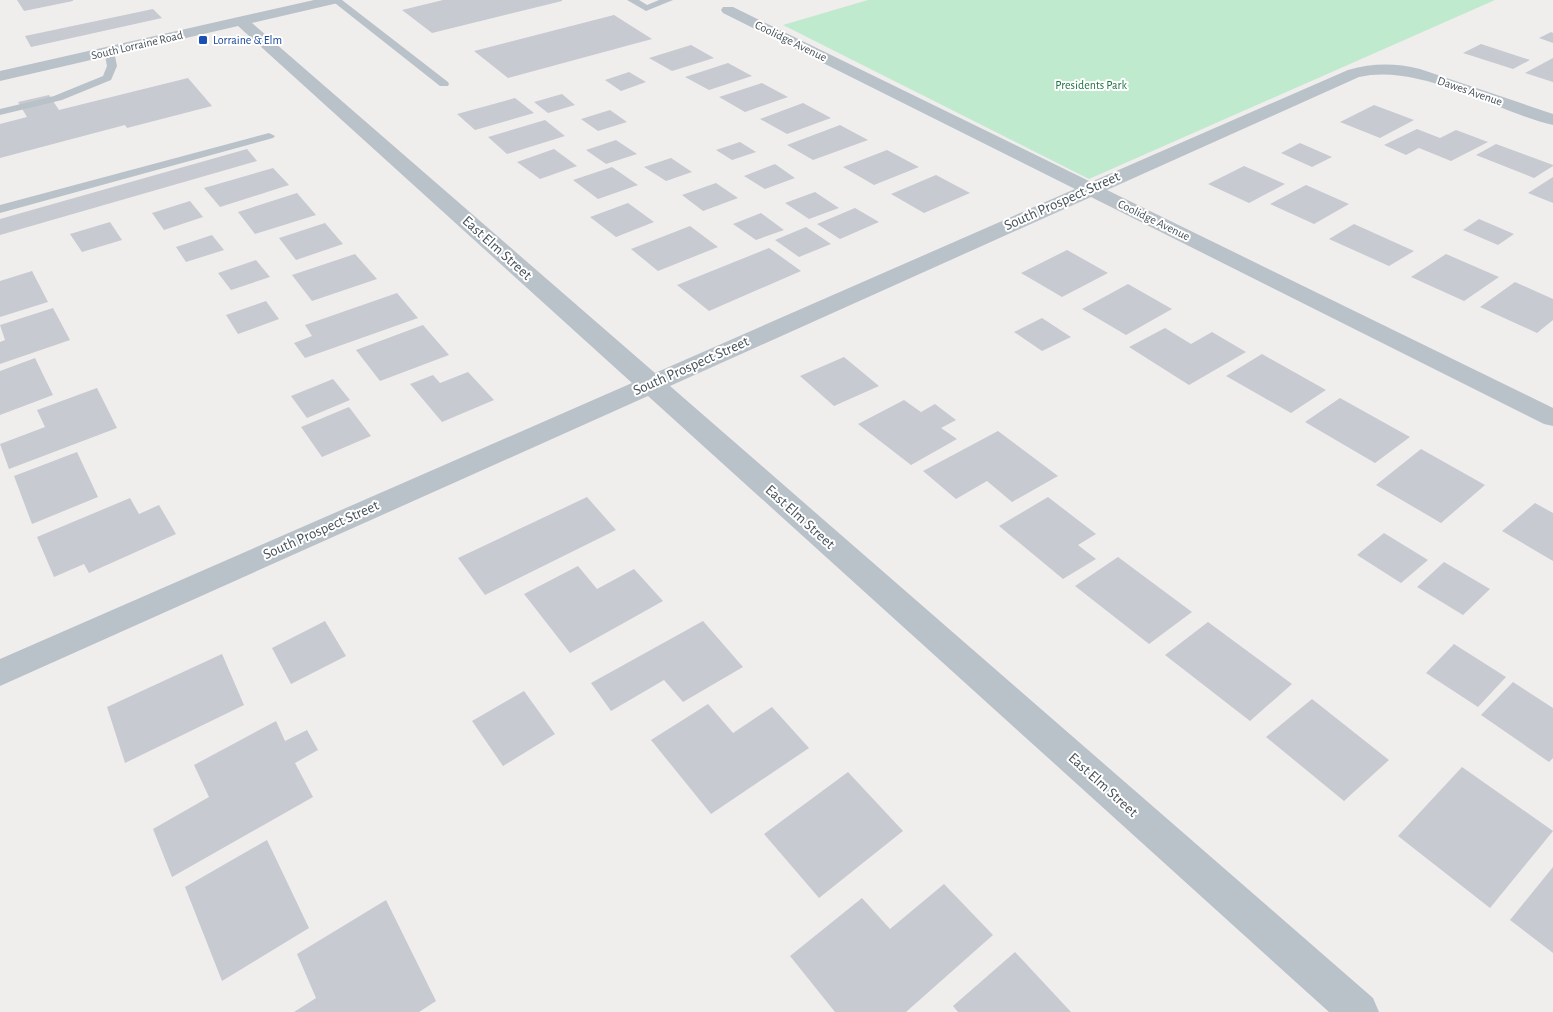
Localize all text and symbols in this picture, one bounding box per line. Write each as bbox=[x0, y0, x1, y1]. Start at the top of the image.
street label: Coolidge Avenue bbox=[753, 18, 829, 64]
street label: South Lorraine Road bbox=[90, 29, 184, 61]
marker: Lorraine & Elm bbox=[197, 34, 209, 46]
place label: Lorraine & Elm bbox=[213, 34, 282, 46]
street label: Dawes Avenue bbox=[1436, 74, 1504, 108]
park label: Presidents Park bbox=[1055, 79, 1127, 91]
street label: South Prospect Street bbox=[1002, 169, 1122, 233]
street label: Coolidge Avenue bbox=[1116, 197, 1192, 243]
street label: East Elm Street bbox=[460, 213, 535, 283]
street label: South Prospect Street bbox=[631, 334, 751, 398]
street label: East Elm Street bbox=[763, 482, 838, 552]
street label: South Prospect Street bbox=[261, 498, 381, 562]
street label: East Elm Street bbox=[1066, 750, 1141, 820]

